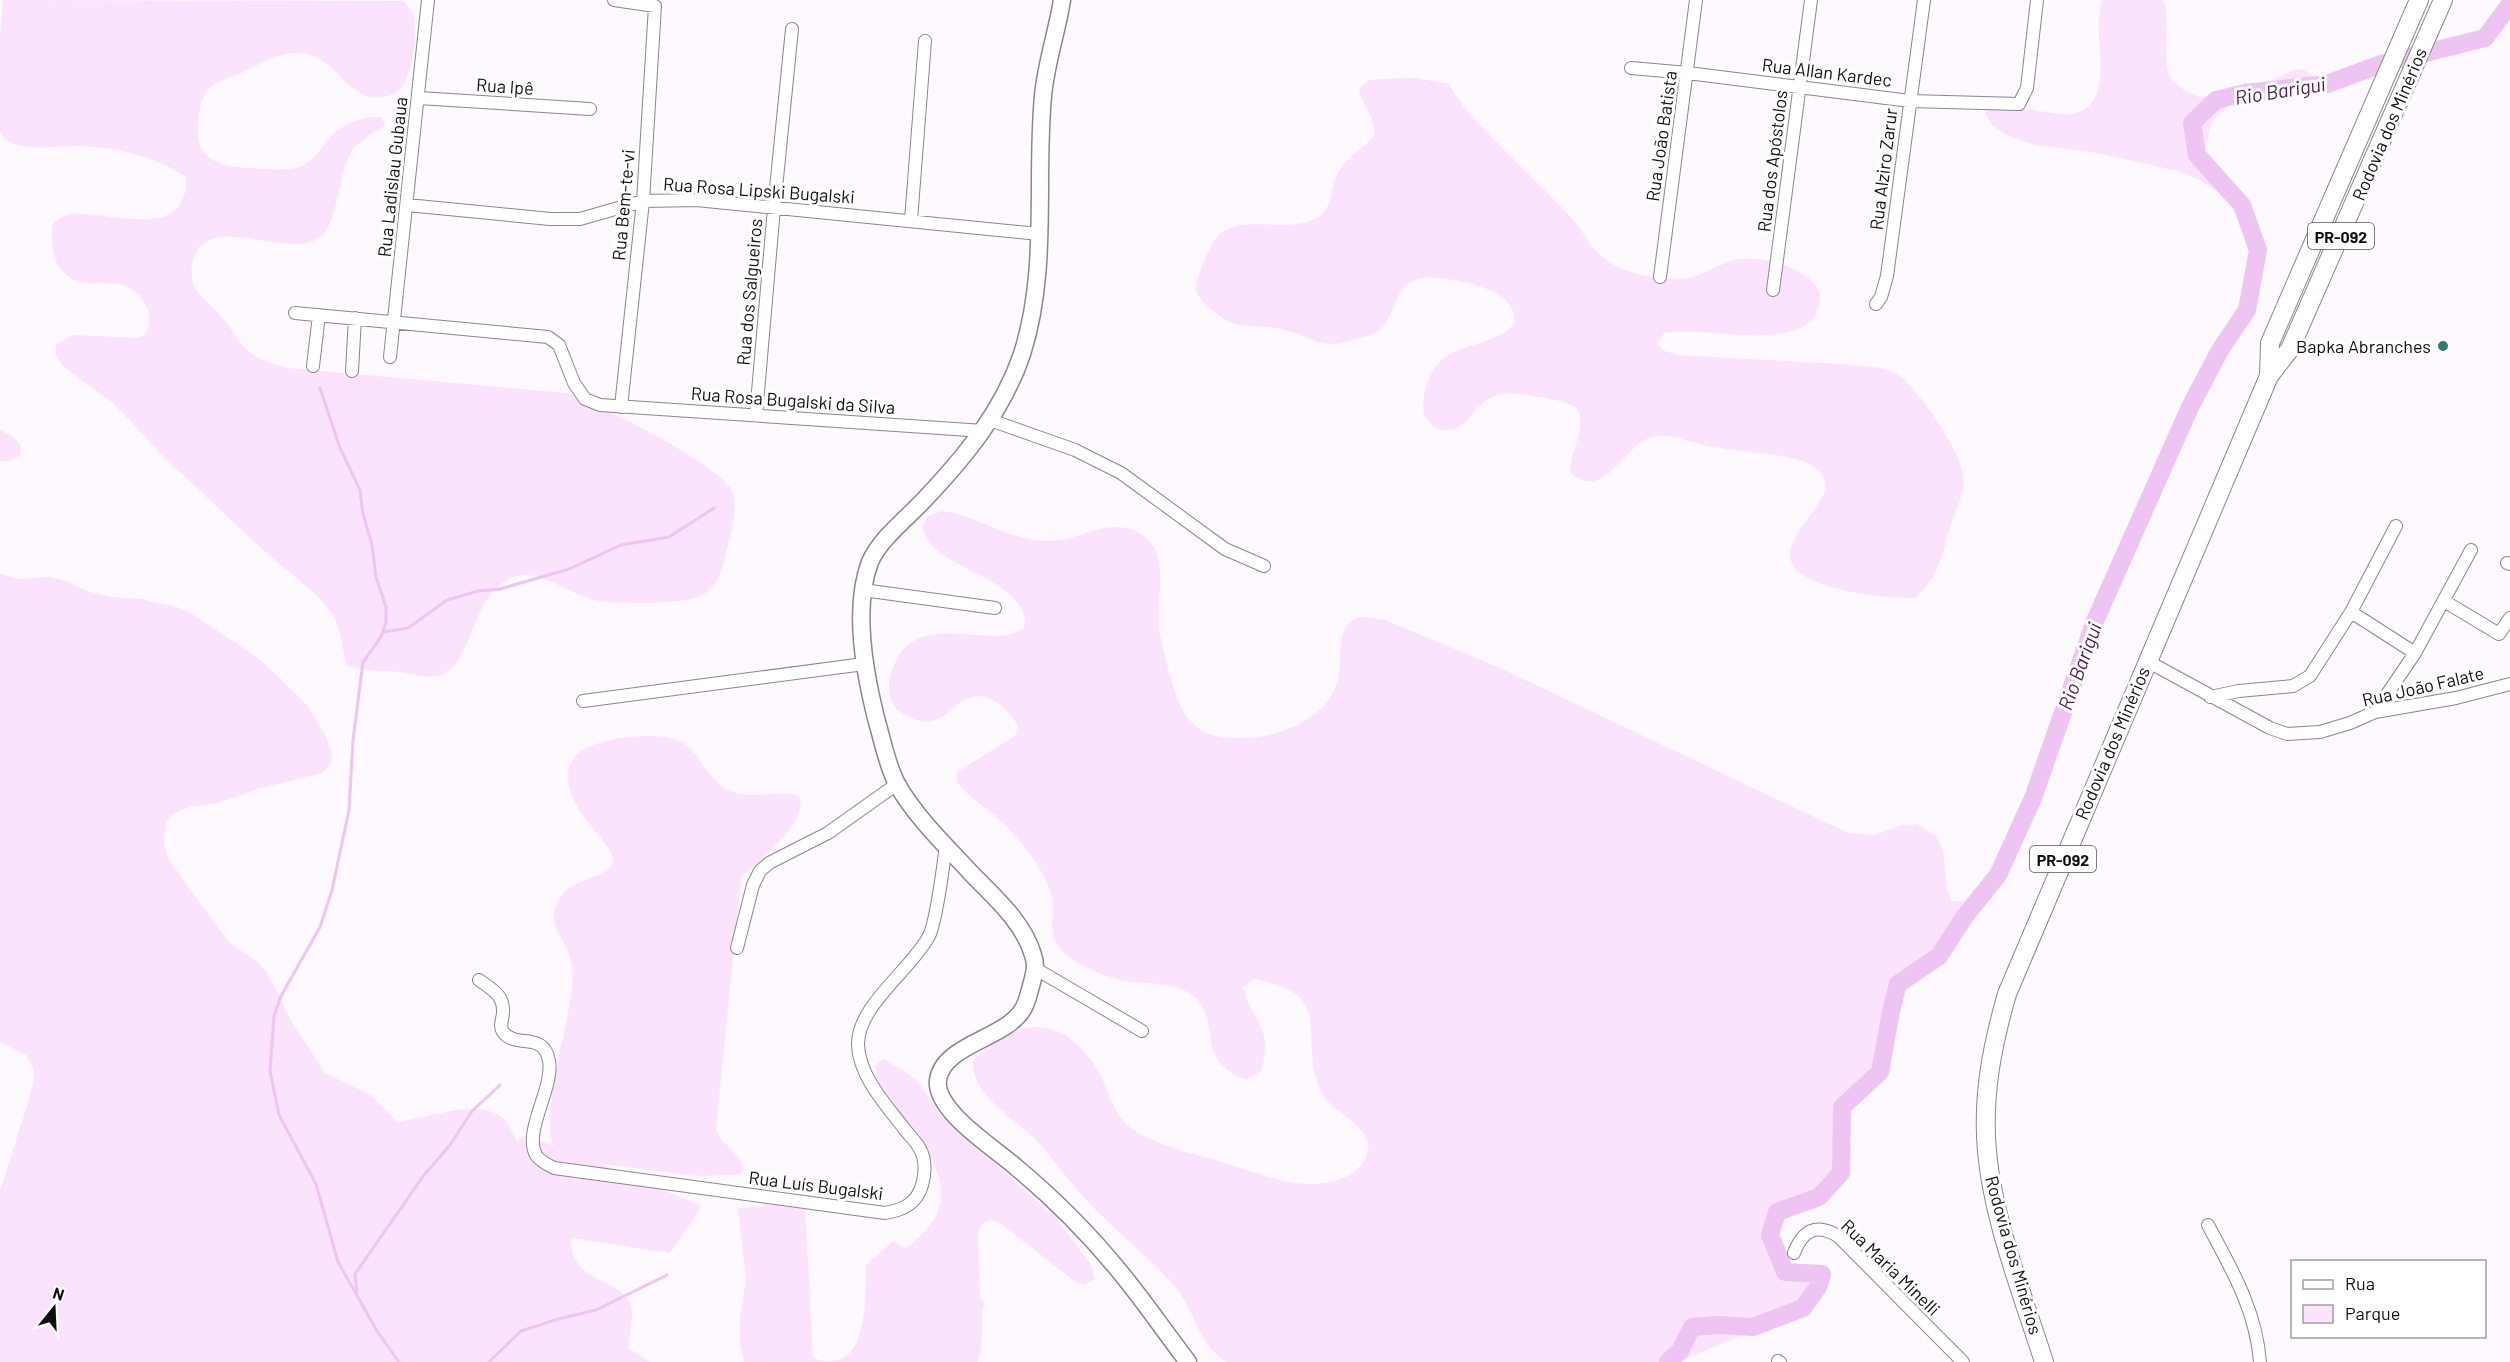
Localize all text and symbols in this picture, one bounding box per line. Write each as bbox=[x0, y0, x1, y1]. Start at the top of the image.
street label: Rodovia dos Minérios bbox=[2347, 44, 2431, 204]
street label: Rua Allan Kardec bbox=[1761, 53, 1893, 91]
street label: Rua João Batista bbox=[1641, 69, 1681, 203]
water label: Rio Barigui bbox=[2233, 71, 2327, 109]
street label: Rua Ipê bbox=[476, 73, 534, 99]
street label: Rua dos Apóstolos bbox=[1752, 89, 1792, 233]
street label: Rua Ladislau Gubaua bbox=[373, 96, 411, 258]
street label: Rua Alziro Zarur bbox=[1865, 106, 1901, 231]
street label: Rua Bem-te-vi bbox=[607, 148, 639, 262]
street label: Rua Rosa Lipski Bugalski bbox=[662, 172, 856, 208]
street label: Rua dos Salgueiros bbox=[732, 218, 766, 366]
road number: PR-092 bbox=[2308, 223, 2374, 249]
place label: Bapka Abranches bbox=[2296, 335, 2431, 357]
marker: Bapka Abranches bbox=[2436, 339, 2450, 353]
street label: Rua Rosa Bugalski da Silva bbox=[690, 382, 896, 418]
water label: Rio Barigui bbox=[2052, 619, 2106, 713]
street label: Rua João Falate bbox=[2360, 661, 2486, 711]
street label: Rodovia dos Minérios bbox=[2070, 663, 2154, 823]
road number: PR-092 bbox=[2030, 846, 2096, 872]
street label: Rua Luís Bugalski bbox=[747, 1166, 885, 1204]
street label: Rodovia dos Minérios bbox=[1981, 1173, 2047, 1337]
street label: Rua Maria Minelli bbox=[1837, 1214, 1945, 1320]
legend bbox=[2291, 1260, 2486, 1338]
text: Rua bbox=[2345, 1272, 2375, 1294]
north arrow bbox=[24, 1278, 84, 1338]
text: N bbox=[51, 1283, 67, 1304]
text: Parque bbox=[2345, 1302, 2400, 1324]

